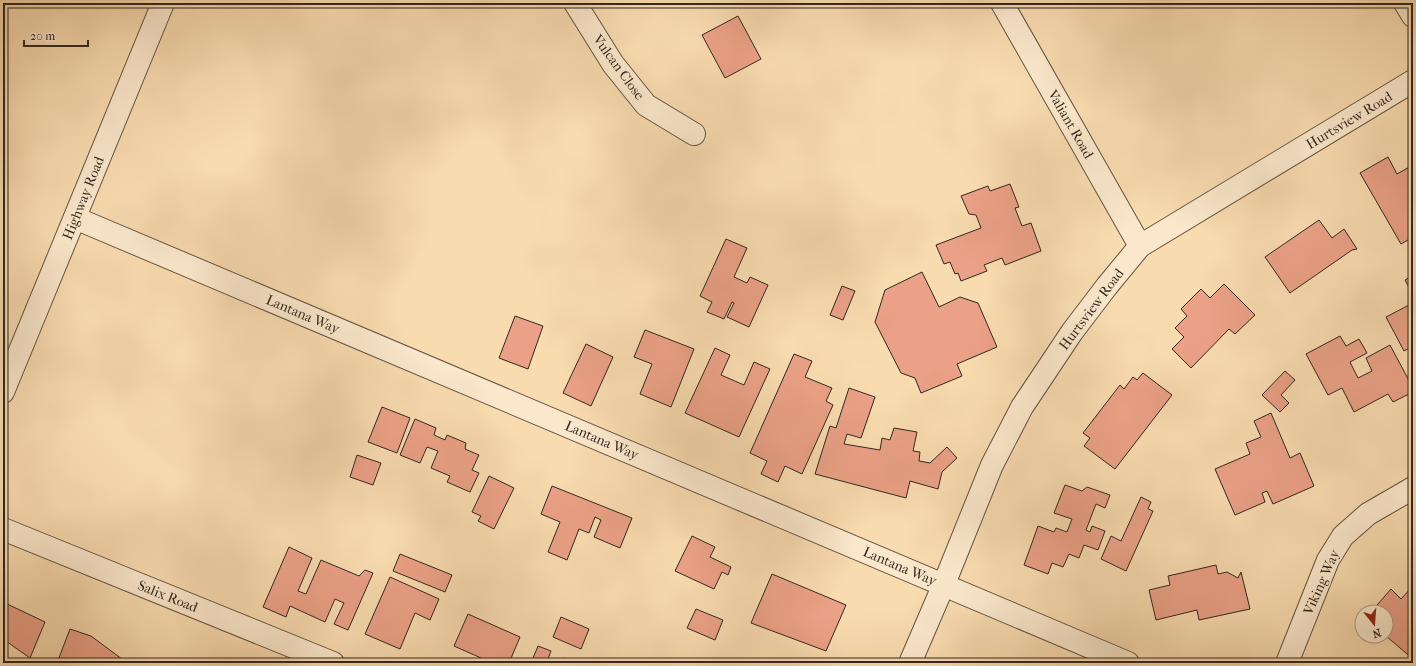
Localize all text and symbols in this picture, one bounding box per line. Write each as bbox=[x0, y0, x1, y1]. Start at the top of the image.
scale bar bbox=[24, 22, 88, 48]
text: 20 m bbox=[30, 29, 55, 43]
street label: Vulcan Close bbox=[589, 30, 648, 103]
street label: Valiant Road bbox=[1044, 86, 1097, 162]
street label: Hurtsview Road bbox=[1303, 88, 1396, 153]
street label: Highway Road bbox=[59, 154, 108, 242]
street label: Hurtsview Road bbox=[1055, 265, 1128, 353]
street label: Lantana Way bbox=[263, 291, 343, 338]
street label: Lantana Way bbox=[562, 417, 642, 464]
street label: Lantana Way bbox=[860, 543, 940, 590]
street label: Viking Way bbox=[1299, 546, 1344, 618]
street label: Salix Road bbox=[135, 577, 201, 616]
north arrow bbox=[1354, 604, 1394, 644]
text: N bbox=[1370, 626, 1383, 641]

